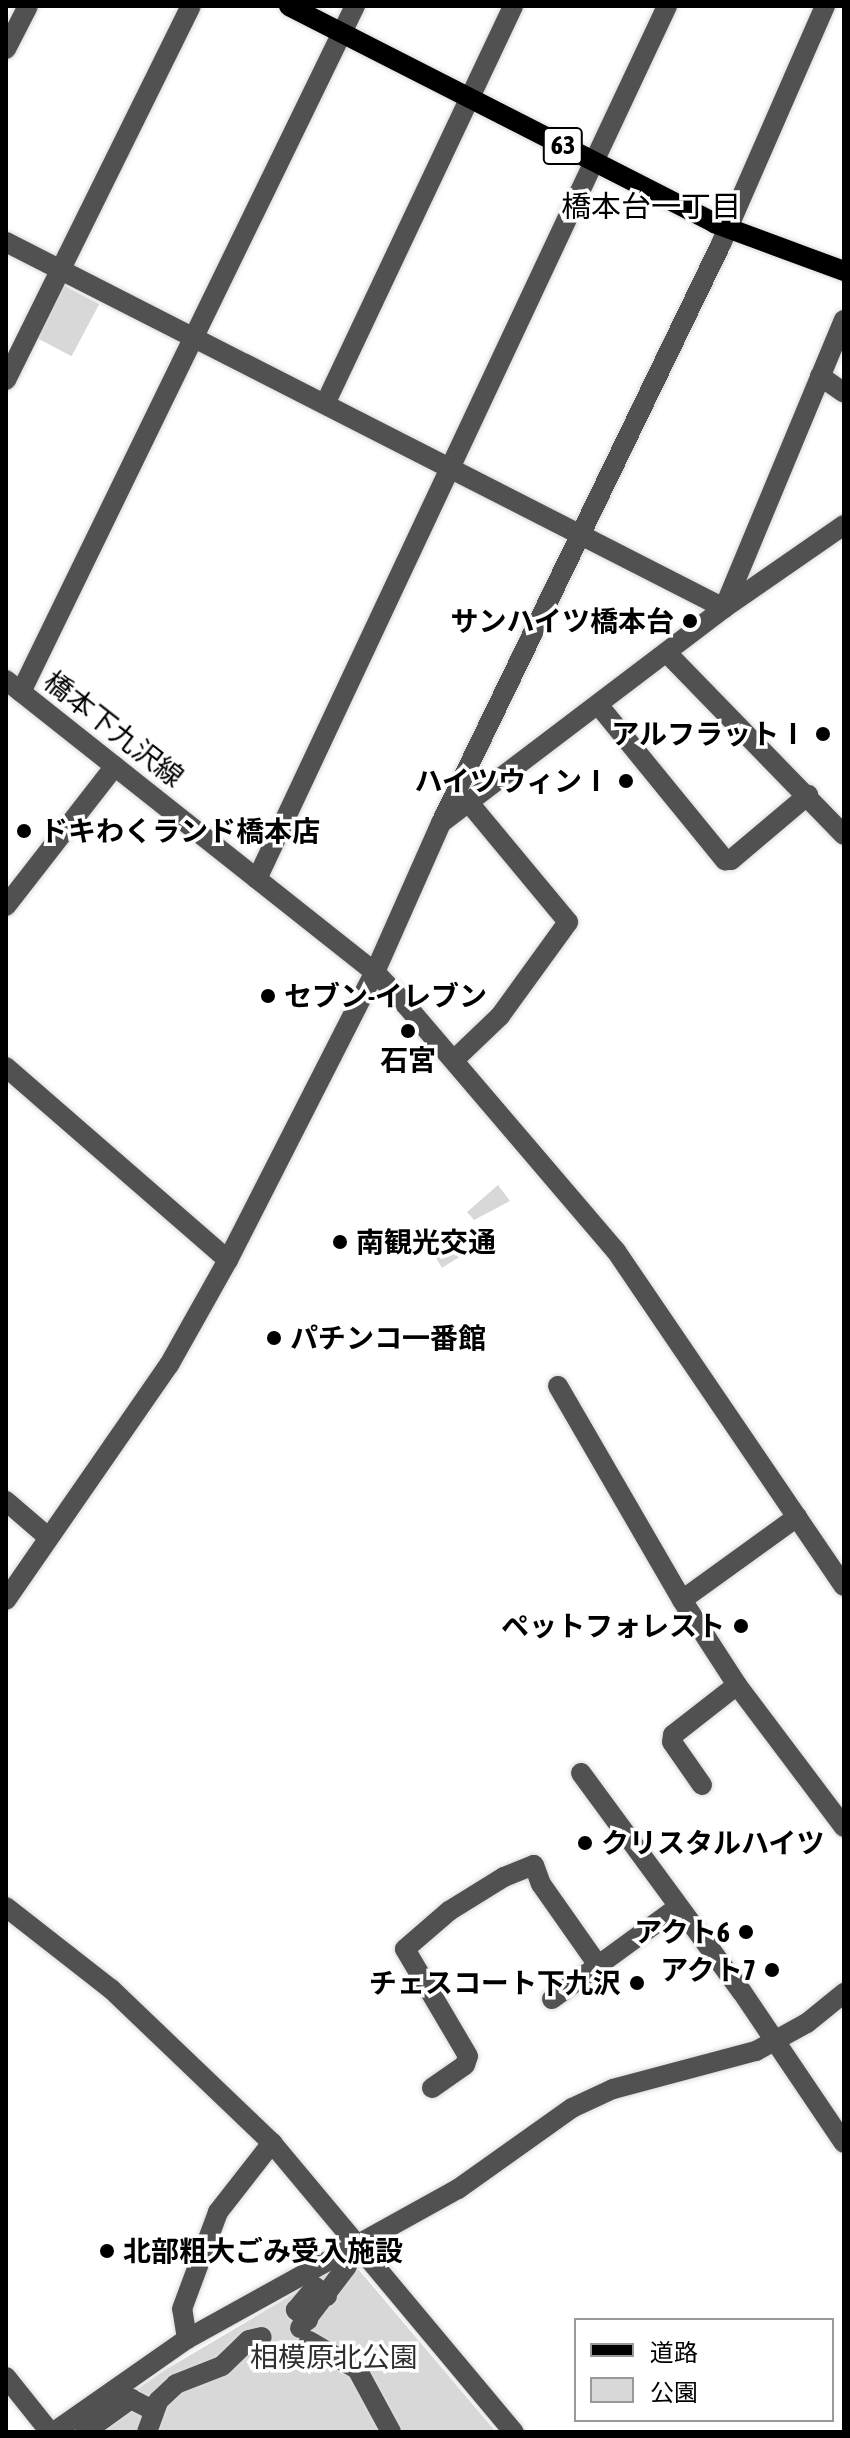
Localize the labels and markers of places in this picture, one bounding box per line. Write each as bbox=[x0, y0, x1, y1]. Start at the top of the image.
place label: サンハイツ橋本台 bbox=[450, 604, 674, 638]
marker: サンハイツ橋本台 bbox=[681, 612, 699, 630]
place label: アルフラットⅠ bbox=[611, 717, 807, 751]
marker: アルフラットⅠ bbox=[814, 725, 832, 743]
place label: ハイツウィンⅠ bbox=[414, 764, 610, 798]
marker: ハイツウィンⅠ bbox=[617, 772, 635, 790]
place label: ドキわくランド橋本店 bbox=[40, 814, 320, 848]
marker: ドキわくランド橋本店 bbox=[15, 822, 33, 840]
place label: セブン-イレブン bbox=[284, 979, 487, 1013]
marker: セブン-イレブン bbox=[259, 987, 277, 1005]
marker: 石宮 bbox=[399, 1022, 417, 1040]
place label: 石宮 bbox=[380, 1043, 436, 1077]
place label: 南観光交通 bbox=[356, 1225, 496, 1259]
marker: 南観光交通 bbox=[331, 1233, 349, 1251]
place label: パチンコ一番館 bbox=[290, 1321, 486, 1355]
marker: パチンコ一番館 bbox=[265, 1329, 283, 1347]
place label: ペットフォレスト bbox=[501, 1609, 725, 1643]
marker: ペットフォレスト bbox=[732, 1617, 750, 1635]
place label: クリスタルハイツ bbox=[601, 1826, 825, 1860]
marker: クリスタルハイツ bbox=[576, 1834, 594, 1852]
place label: アクト6 bbox=[633, 1915, 730, 1949]
marker: アクト6 bbox=[737, 1923, 755, 1941]
place label: アクト7 bbox=[659, 1953, 756, 1987]
marker: アクト7 bbox=[763, 1961, 781, 1979]
place label: チェスコート下九沢 bbox=[369, 1966, 621, 2000]
marker: チェスコート下九沢 bbox=[628, 1974, 646, 1992]
place label: 北部粗大ごみ受入施設 bbox=[123, 2234, 403, 2268]
marker: 北部粗大ごみ受入施設 bbox=[98, 2242, 116, 2260]

